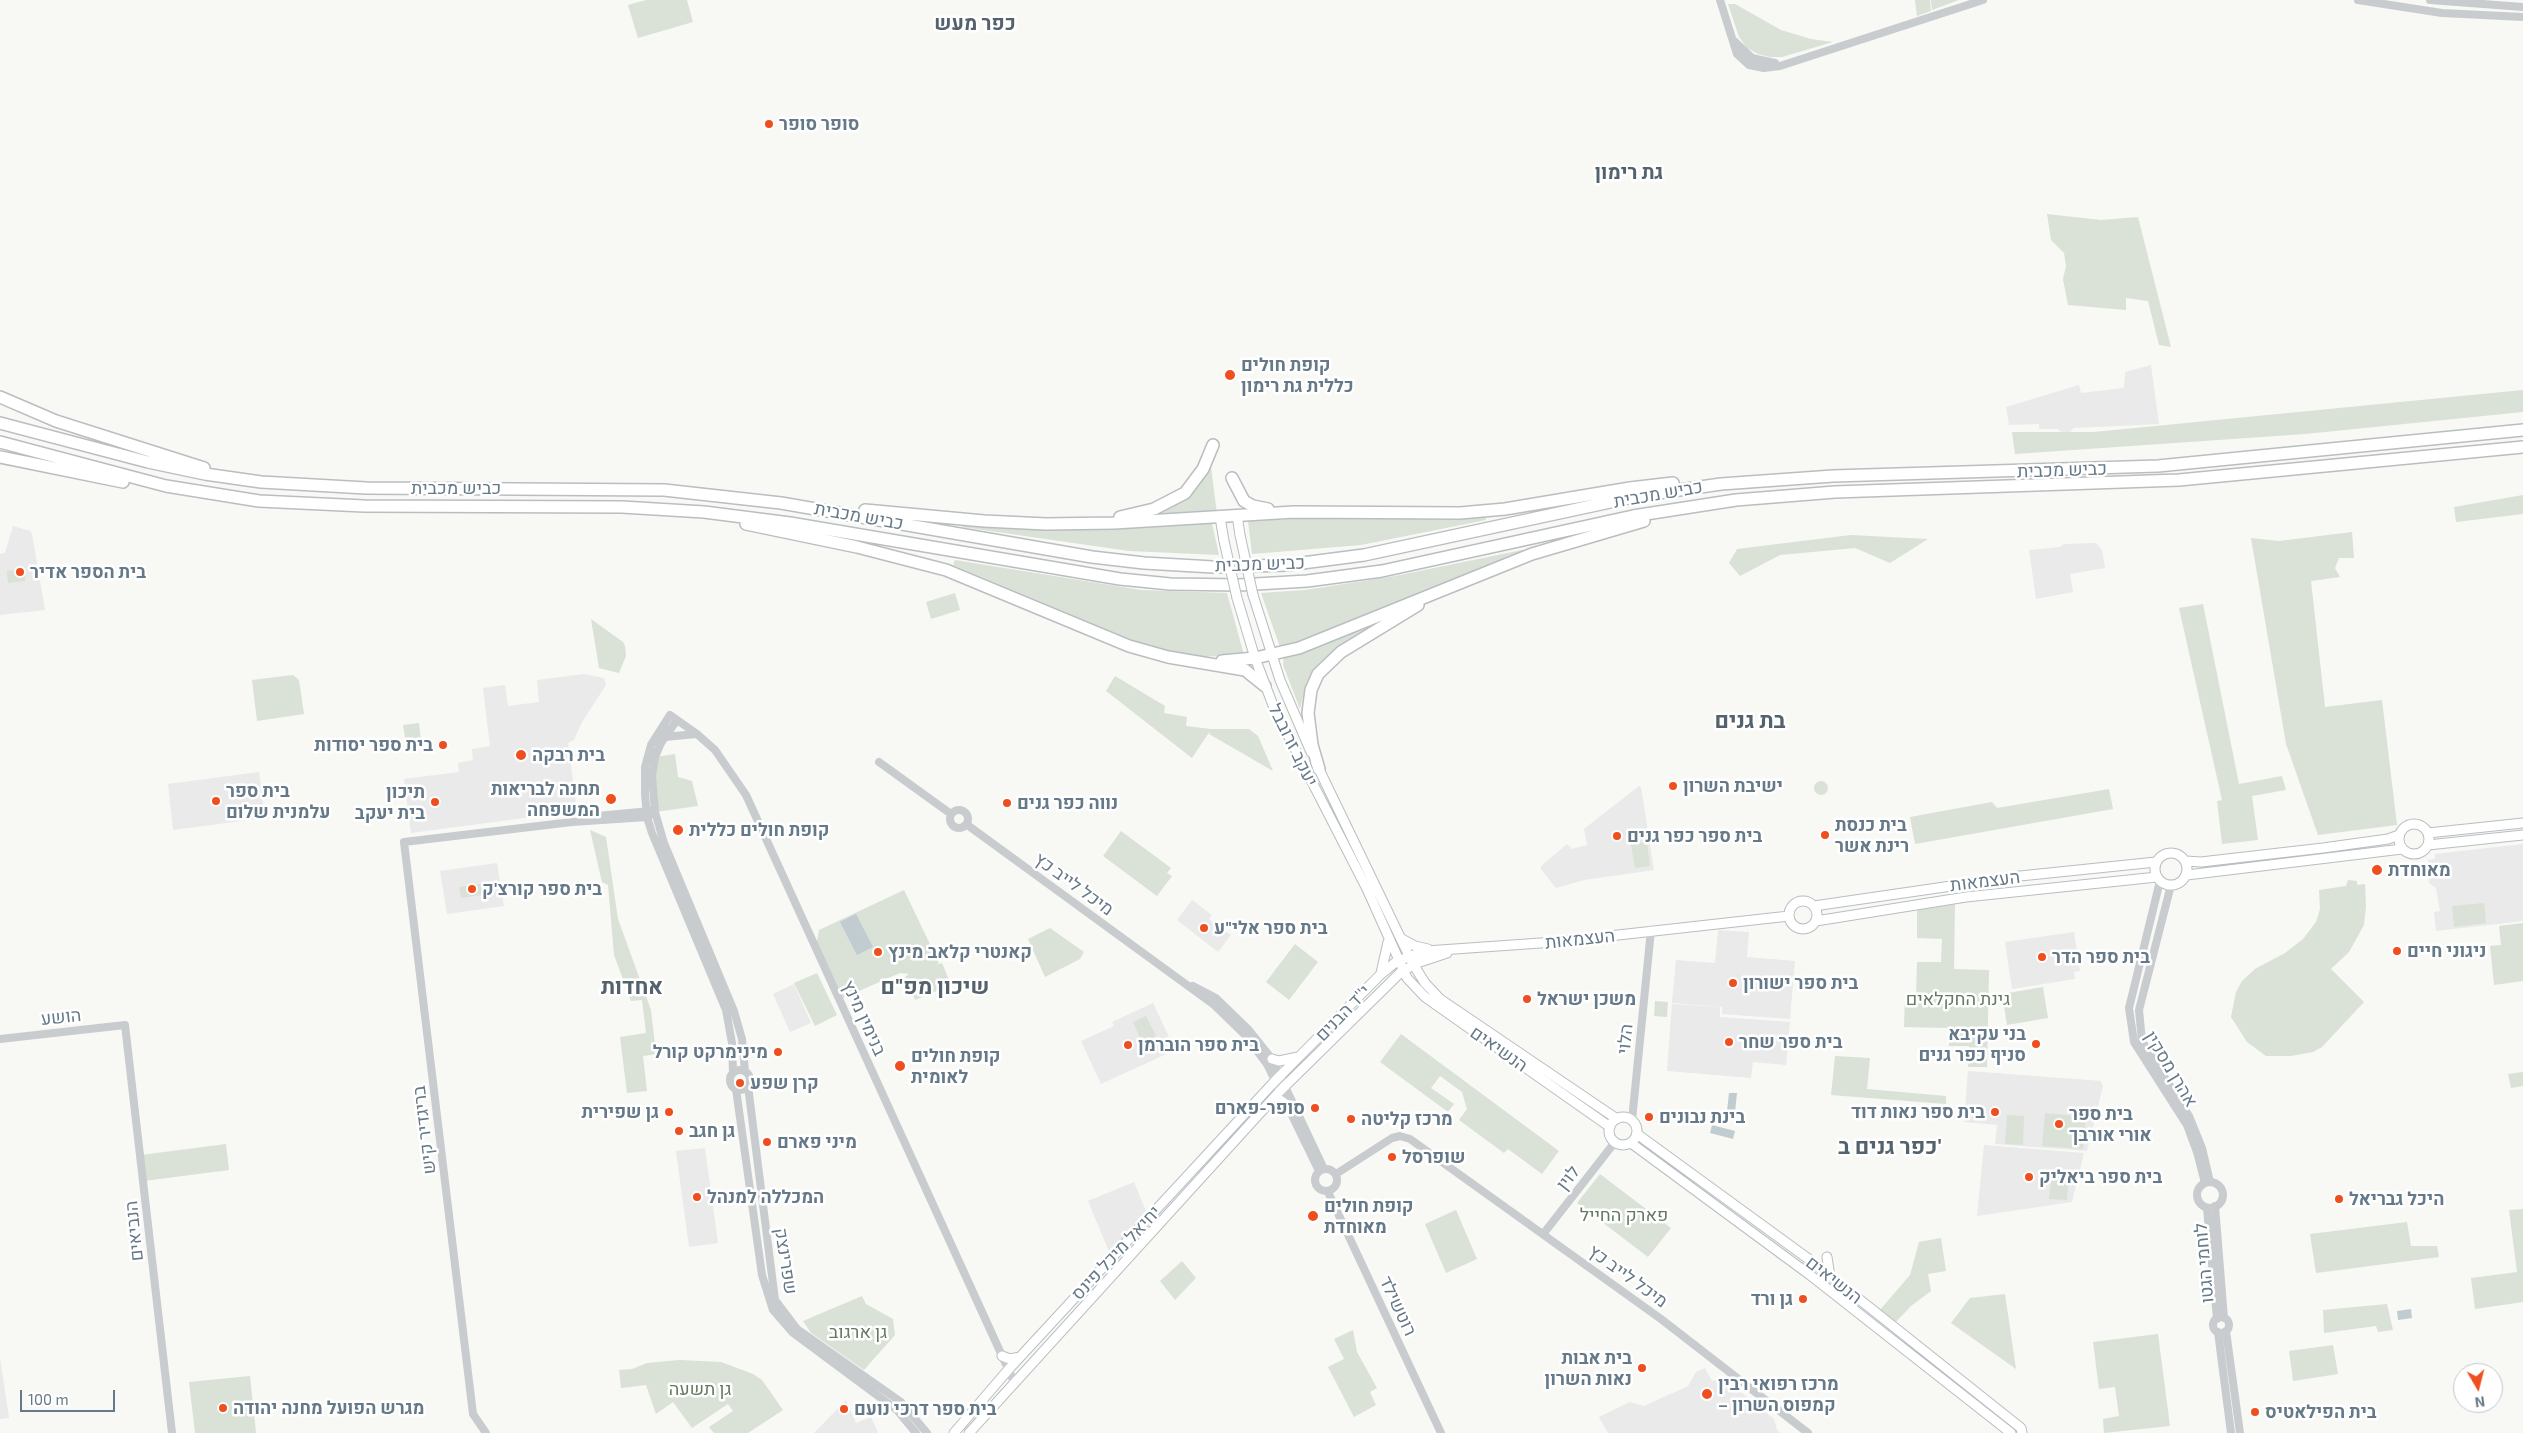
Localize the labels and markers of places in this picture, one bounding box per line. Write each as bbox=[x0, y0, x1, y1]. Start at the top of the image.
place label: סופר סופר bbox=[779, 113, 859, 135]
marker: סופר סופר bbox=[763, 118, 775, 130]
place label: קופת חולים כללית גת רימון bbox=[1241, 354, 1354, 396]
marker: קופת חולים כללית גת רימון bbox=[1223, 368, 1237, 382]
place label: בית הספר אדיר bbox=[30, 561, 146, 583]
marker: בית הספר אדיר bbox=[14, 566, 26, 578]
place label: בית ספר יסודות bbox=[314, 734, 433, 756]
marker: בית ספר יסודות bbox=[437, 739, 449, 751]
place label: בית רבקה bbox=[532, 744, 605, 766]
marker: בית רבקה bbox=[514, 748, 528, 762]
place label: ישיבת השרון bbox=[1683, 775, 1783, 797]
place label: תחנה לבריאות המשפחה bbox=[491, 778, 600, 821]
place label: בית ספר עלמנית שלום bbox=[226, 780, 330, 822]
marker: ישיבת השרון bbox=[1667, 780, 1679, 792]
place label: תיכון בית יעקב bbox=[355, 781, 425, 824]
marker: תחנה לבריאות המשפחה bbox=[604, 792, 618, 806]
place label: נווה כפר גנים bbox=[1017, 792, 1118, 814]
marker: בית ספר עלמנית שלום bbox=[210, 795, 222, 807]
marker: תיכון בית יעקב bbox=[429, 796, 441, 808]
marker: נווה כפר גנים bbox=[1001, 797, 1013, 809]
place label: בית כנסת רינת אשר bbox=[1835, 814, 1909, 856]
place label: קופת חולים כללית bbox=[689, 819, 830, 841]
marker: קופת חולים כללית bbox=[671, 823, 685, 837]
place label: בית ספר כפר גנים bbox=[1627, 825, 1762, 847]
marker: בית כנסת רינת אשר bbox=[1819, 829, 1831, 841]
marker: בית ספר כפר גנים bbox=[1611, 830, 1623, 842]
place label: מאוחדת bbox=[2388, 859, 2451, 881]
marker: מאוחדת bbox=[2370, 863, 2384, 877]
place label: בית ספר קורצ'ק bbox=[482, 878, 602, 900]
marker: בית ספר קורצ'ק bbox=[466, 883, 478, 895]
place label: בית ספר אלי"ע bbox=[1214, 917, 1328, 939]
marker: בית ספר אלי"ע bbox=[1198, 922, 1210, 934]
place label: ניגוני חיים bbox=[2407, 940, 2486, 962]
place label: קאנטרי קלאב מינץ bbox=[888, 941, 1032, 963]
marker: ניגוני חיים bbox=[2391, 945, 2403, 957]
marker: קאנטרי קלאב מינץ bbox=[872, 946, 884, 958]
place label: בית ספר הדר bbox=[2052, 946, 2150, 968]
marker: בית ספר הדר bbox=[2036, 951, 2048, 963]
place label: בית ספר ישורון bbox=[1743, 972, 1858, 994]
marker: בית ספר ישורון bbox=[1727, 977, 1739, 989]
place label: משכן ישראל bbox=[1537, 988, 1636, 1010]
marker: משכן ישראל bbox=[1521, 993, 1533, 1005]
place label: בני עקיבא סניף כפר גנים bbox=[1918, 1023, 2026, 1066]
place label: בית ספר שחר bbox=[1739, 1031, 1842, 1053]
place label: בית ספר הוברמן bbox=[1138, 1034, 1259, 1056]
marker: בית ספר שחר bbox=[1723, 1036, 1735, 1048]
marker: בני עקיבא סניף כפר גנים bbox=[2030, 1038, 2042, 1050]
marker: בית ספר הוברמן bbox=[1122, 1039, 1134, 1051]
place label: מינימרקט קורל bbox=[653, 1041, 768, 1063]
place label: קופת חולים לאומית bbox=[911, 1045, 1001, 1088]
marker: מינימרקט קורל bbox=[772, 1046, 784, 1058]
marker: קופת חולים לאומית bbox=[893, 1059, 907, 1073]
place label: קרן שפע bbox=[750, 1072, 819, 1094]
marker: קרן שפע bbox=[734, 1077, 746, 1089]
place label: סופר-פארם bbox=[1215, 1097, 1305, 1119]
place label: גן שפירית bbox=[581, 1101, 659, 1123]
place label: בית ספר נאות דוד bbox=[1851, 1101, 1985, 1123]
marker: סופר-פארם bbox=[1309, 1102, 1321, 1114]
place label: בית ספר אורי אורבך bbox=[2069, 1103, 2152, 1146]
marker: גן שפירית bbox=[663, 1106, 675, 1118]
place label: בינת נבונים bbox=[1659, 1106, 1745, 1128]
marker: בית ספר נאות דוד bbox=[1989, 1106, 2001, 1118]
place label: מרכז קליטה bbox=[1361, 1108, 1453, 1130]
marker: בינת נבונים bbox=[1643, 1111, 1655, 1123]
marker: מרכז קליטה bbox=[1345, 1113, 1357, 1125]
marker: בית ספר אורי אורבך bbox=[2053, 1118, 2065, 1130]
place label: גן חגב bbox=[689, 1120, 735, 1142]
marker: גן חגב bbox=[673, 1125, 685, 1137]
place label: מיני פארם bbox=[777, 1131, 857, 1153]
marker: מיני פארם bbox=[761, 1136, 773, 1148]
place label: שופרסל bbox=[1402, 1146, 1465, 1168]
marker: שופרסל bbox=[1386, 1151, 1398, 1163]
place label: בית ספר ביאליק bbox=[2039, 1166, 2162, 1188]
marker: בית ספר ביאליק bbox=[2023, 1171, 2035, 1183]
place label: המכללה למנהל bbox=[707, 1186, 824, 1208]
place label: היכל גבריאל bbox=[2349, 1188, 2444, 1210]
marker: המכללה למנהל bbox=[691, 1191, 703, 1203]
marker: היכל גבריאל bbox=[2333, 1193, 2345, 1205]
place label: קופת חולים מאוחדת bbox=[1324, 1195, 1414, 1238]
marker: קופת חולים מאוחדת bbox=[1306, 1209, 1320, 1223]
place label: גן ורד bbox=[1751, 1288, 1793, 1310]
marker: גן ורד bbox=[1797, 1293, 1809, 1305]
place label: בית אבות נאות השרון bbox=[1545, 1347, 1632, 1390]
marker: בית אבות נאות השרון bbox=[1636, 1362, 1648, 1374]
place label: מרכז רפואי רבין – קמפוס השרון bbox=[1718, 1373, 1839, 1416]
marker: מרכז רפואי רבין – קמפוס השרון bbox=[1700, 1387, 1714, 1401]
place label: מגרש הפועל מחנה יהודה bbox=[233, 1397, 424, 1419]
place label: בית ספר דרכי נועם bbox=[854, 1398, 997, 1420]
place label: בית הפילאטיס bbox=[2265, 1401, 2377, 1423]
marker: מגרש הפועל מחנה יהודה bbox=[217, 1402, 229, 1414]
marker: בית ספר דרכי נועם bbox=[838, 1403, 850, 1415]
marker: בית הפילאטיס bbox=[2249, 1406, 2261, 1418]

